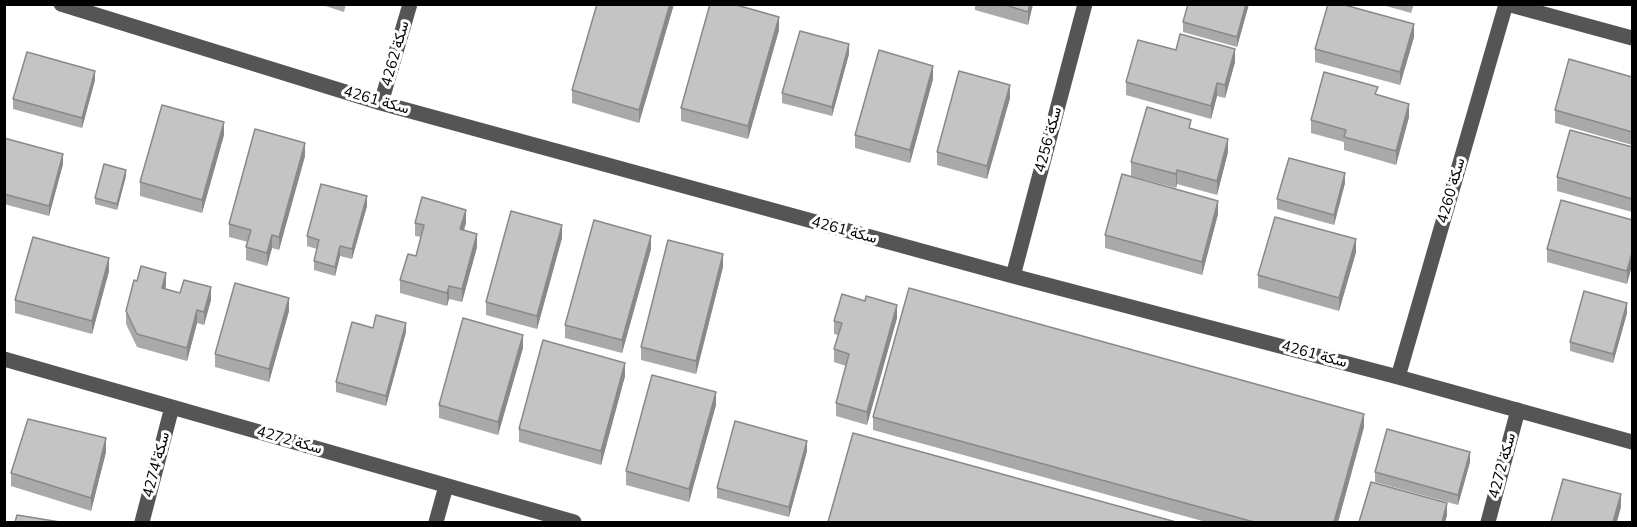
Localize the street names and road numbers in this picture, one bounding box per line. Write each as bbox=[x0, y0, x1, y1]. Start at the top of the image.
street label: سكة 4262 bbox=[378, 19, 414, 89]
street label: سكة 4261 bbox=[341, 83, 411, 119]
street label: سكة 4256 bbox=[1032, 105, 1066, 175]
street label: سكة 4260 bbox=[1434, 156, 1470, 226]
street label: سكة 4261 bbox=[809, 214, 879, 248]
street label: سكة 4261 bbox=[1279, 338, 1349, 372]
street label: سكة 4272 bbox=[254, 423, 324, 459]
street label: سكة 4274 bbox=[140, 430, 174, 500]
street label: سكة 4272 bbox=[1486, 431, 1520, 501]

